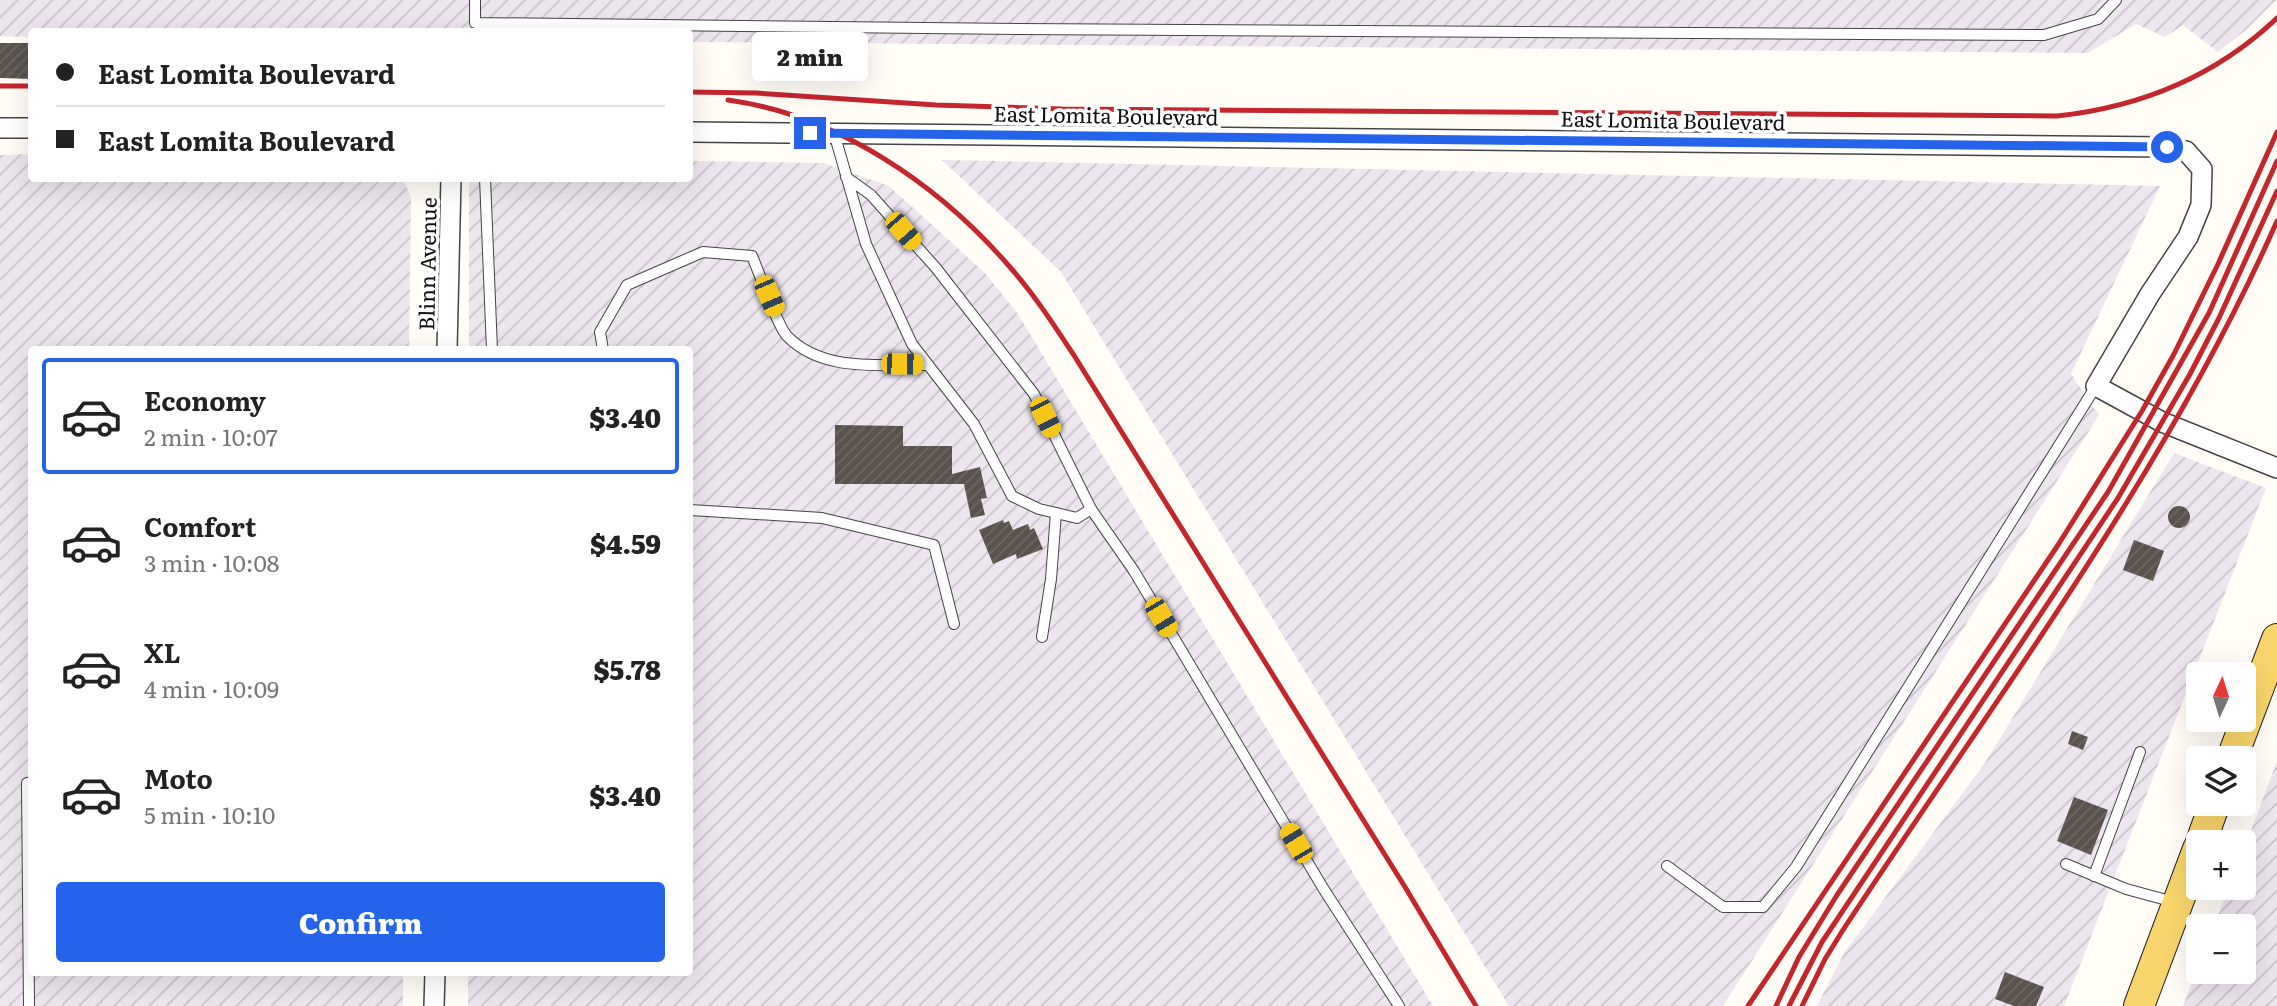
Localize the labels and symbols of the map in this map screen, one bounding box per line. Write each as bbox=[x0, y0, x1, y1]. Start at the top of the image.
callout: 2 min bbox=[752, 32, 868, 80]
street label: East Lomita Boulevard bbox=[993, 97, 1219, 131]
street label: East Lomita Boulevard bbox=[1560, 102, 1786, 136]
route end bbox=[794, 117, 826, 149]
route start bbox=[2151, 131, 2183, 163]
street label: Blinn Avenue bbox=[409, 197, 443, 331]
car bbox=[882, 208, 925, 254]
car bbox=[752, 273, 787, 319]
car bbox=[881, 353, 924, 375]
car bbox=[1027, 394, 1064, 440]
car bbox=[1142, 594, 1181, 640]
north arrow bbox=[2186, 662, 2256, 732]
car bbox=[1277, 820, 1316, 866]

